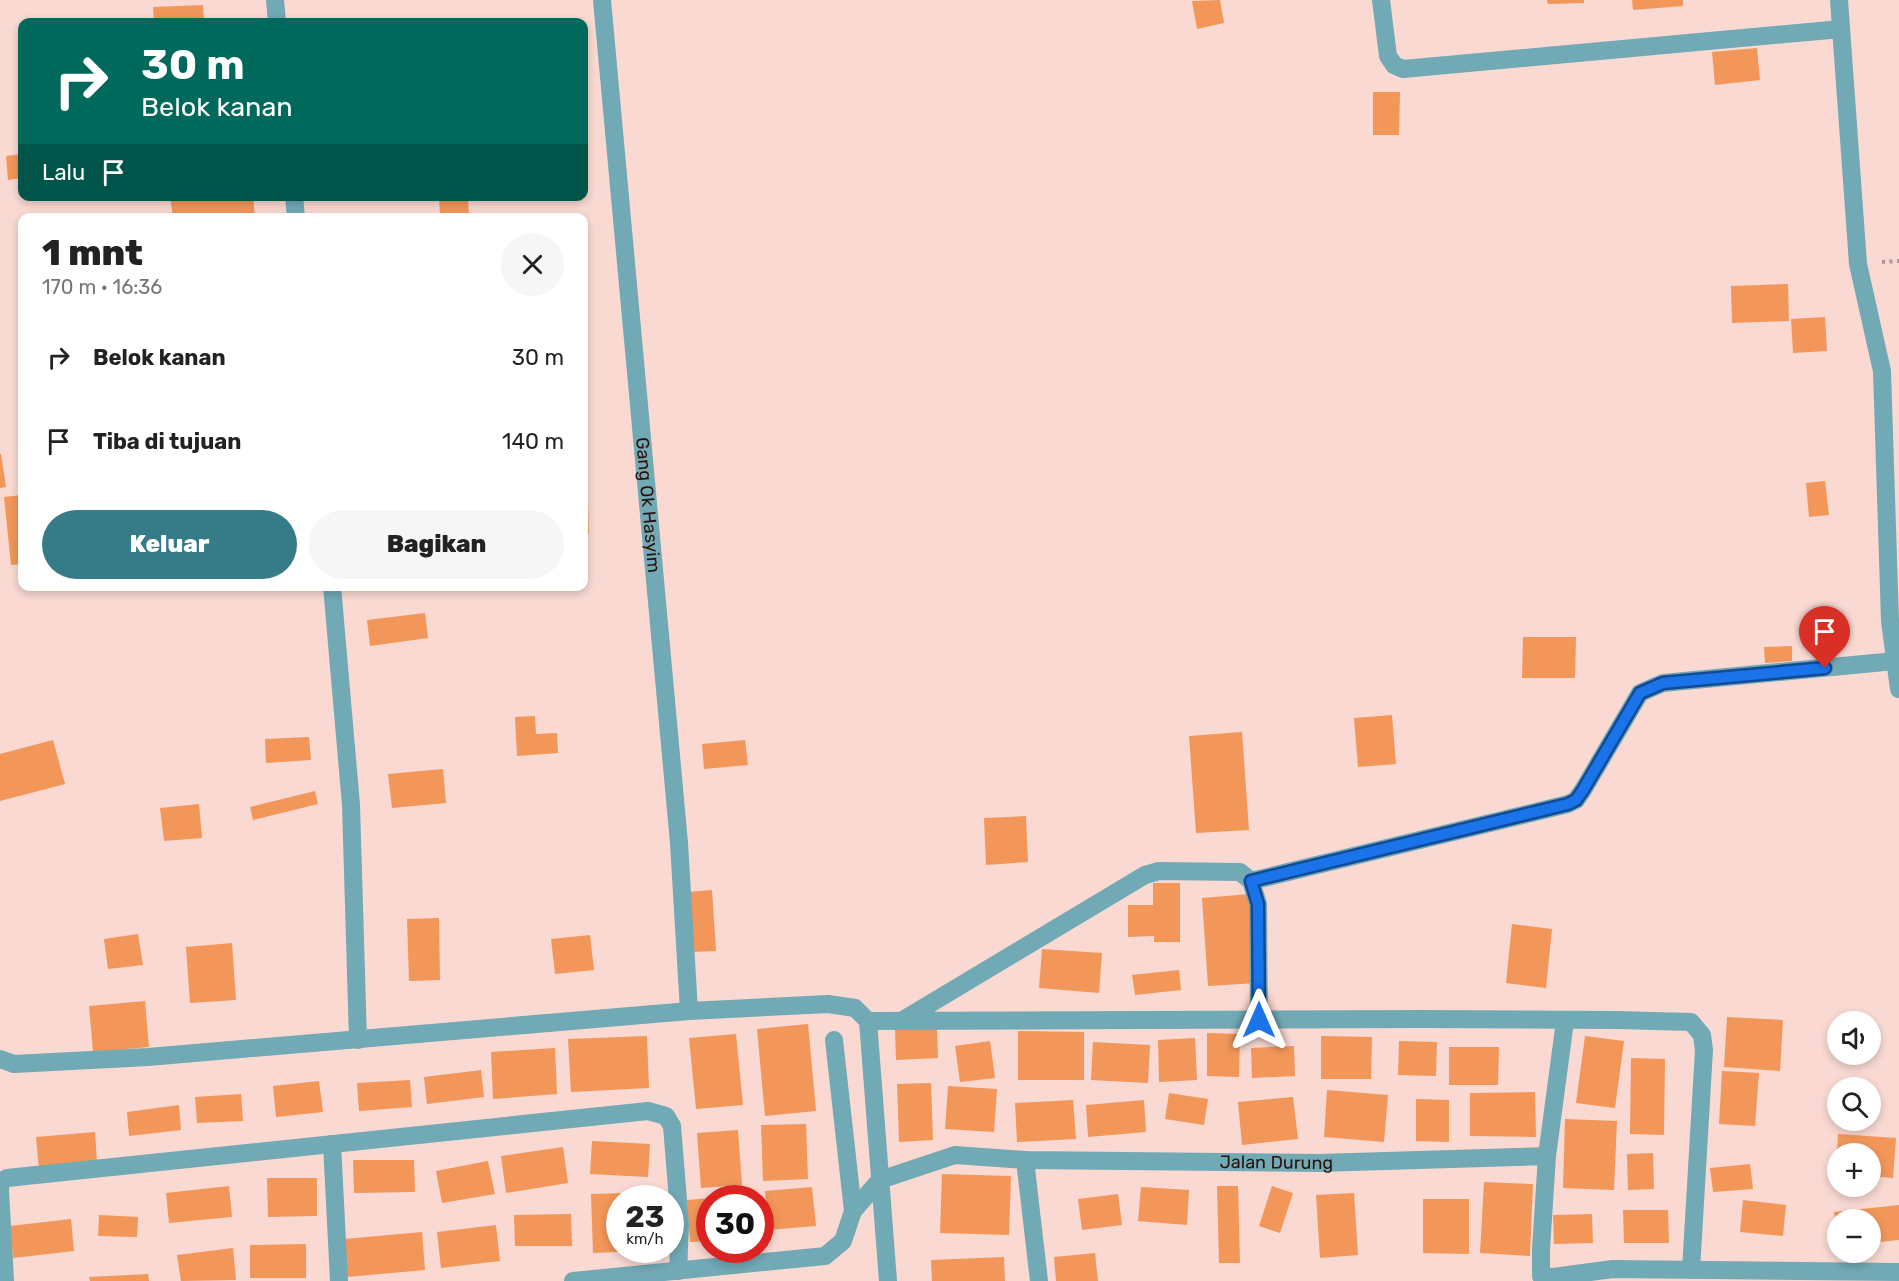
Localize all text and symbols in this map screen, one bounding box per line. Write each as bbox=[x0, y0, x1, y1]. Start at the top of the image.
text: 30 m bbox=[141, 40, 245, 90]
icon: right bbox=[42, 42, 120, 120]
text: Belok kanan bbox=[141, 91, 293, 123]
icon: arrive bbox=[97, 156, 130, 189]
text: Lalu bbox=[42, 159, 85, 186]
text: 1 mnt bbox=[42, 231, 143, 274]
button: close bbox=[501, 233, 564, 296]
text: 170 m · 16:36 bbox=[42, 275, 162, 299]
icon: right bbox=[42, 341, 75, 374]
text: Belok kanan bbox=[93, 344, 226, 371]
text: 30 m bbox=[512, 344, 564, 371]
icon: arrive bbox=[42, 425, 75, 458]
text: Tiba di tujuan bbox=[93, 428, 241, 455]
text: 140 m bbox=[502, 428, 564, 455]
street label: Gang Ok Hasyim bbox=[631, 436, 665, 574]
button: Keluar bbox=[42, 510, 297, 579]
button: Bagikan bbox=[309, 510, 564, 579]
pin bbox=[1799, 606, 1850, 668]
icon: arrive bbox=[1808, 615, 1841, 648]
position arrow bbox=[1227, 988, 1291, 1052]
map controls bbox=[1827, 1011, 1881, 1263]
button: sound bbox=[1827, 1011, 1881, 1065]
button: search bbox=[1827, 1077, 1881, 1131]
button: + bbox=[1827, 1143, 1881, 1197]
street label: Jalan Durung bbox=[1219, 1151, 1333, 1174]
speed limit sign: 30 bbox=[696, 1185, 774, 1263]
text: 23 bbox=[625, 1199, 665, 1235]
button: − bbox=[1827, 1209, 1881, 1263]
text: km/h bbox=[626, 1230, 664, 1248]

